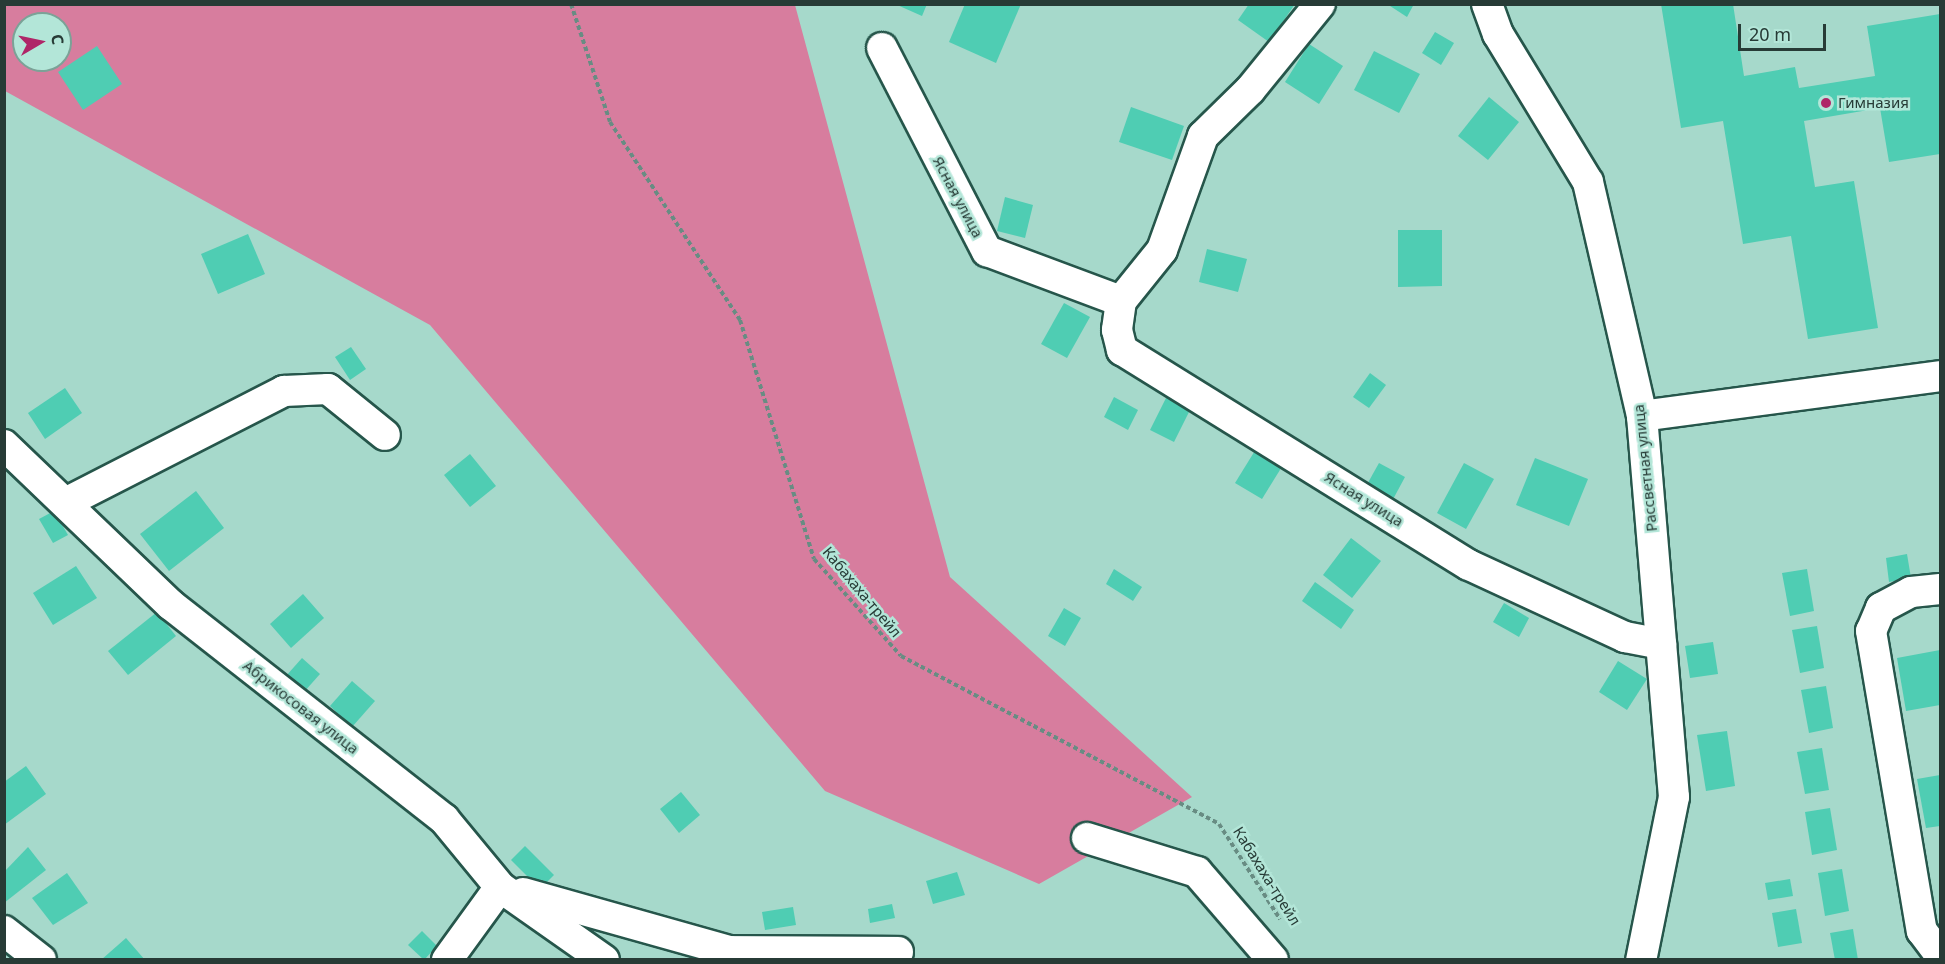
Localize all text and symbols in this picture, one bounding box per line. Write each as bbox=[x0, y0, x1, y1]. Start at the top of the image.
north arrow bbox=[12, 12, 72, 72]
scale bar bbox=[1741, 12, 1830, 50]
text: 20 m bbox=[1749, 22, 1791, 46]
text: С bbox=[46, 33, 69, 46]
place label: Гимназия bbox=[1838, 94, 1909, 112]
marker: Гимназия bbox=[1819, 96, 1833, 110]
street label: Ясная улица bbox=[929, 153, 987, 241]
street label: Рассветная улица bbox=[1629, 403, 1661, 533]
street label: Ясная улица bbox=[1321, 468, 1407, 530]
street label: Кабахаха-трейл bbox=[819, 543, 905, 641]
street label: Абрикосовая улица bbox=[240, 656, 362, 758]
street label: Кабахаха-трейл bbox=[1230, 823, 1304, 929]

